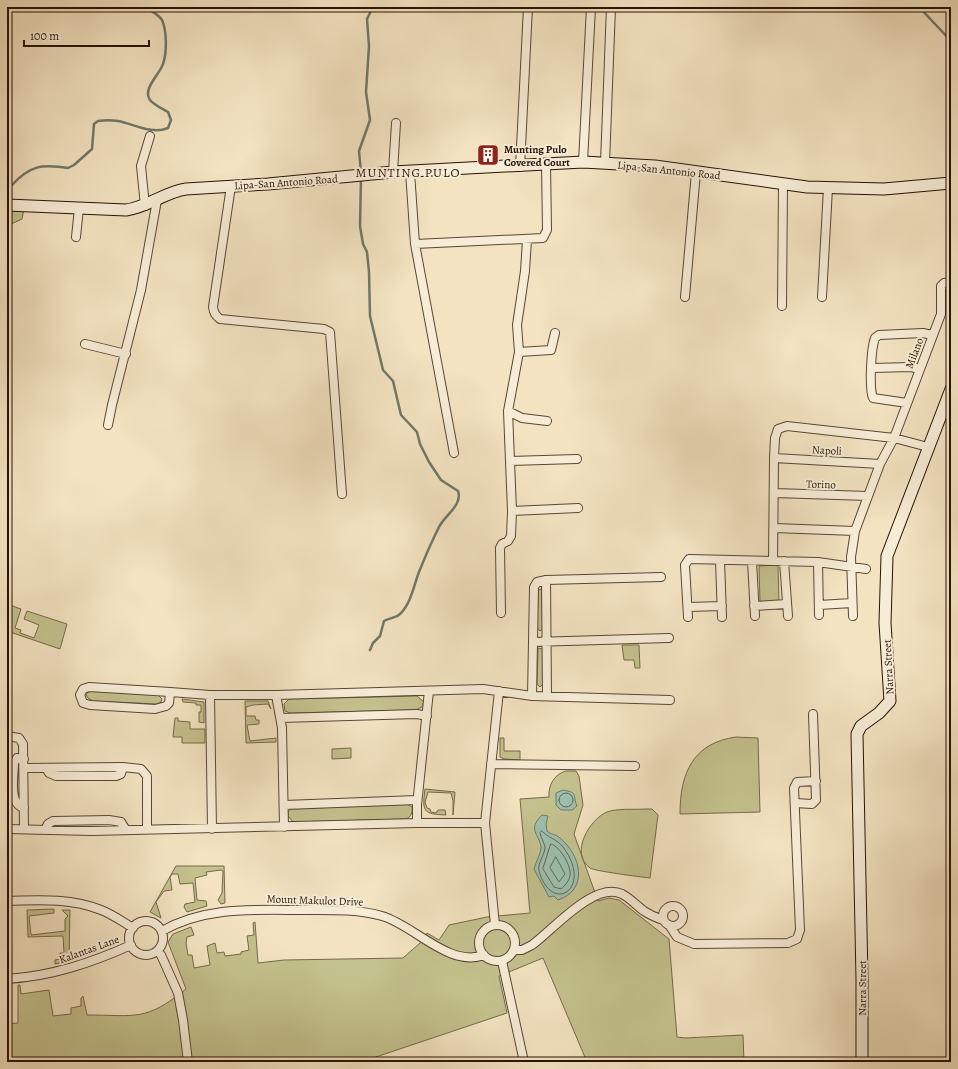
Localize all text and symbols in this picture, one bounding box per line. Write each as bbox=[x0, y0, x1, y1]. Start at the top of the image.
scale bar bbox=[24, 22, 149, 48]
text: 100 m bbox=[30, 28, 59, 44]
building icon: Munting Pulo Covered Court bbox=[475, 142, 501, 168]
place label: Munting Pulo Covered Court bbox=[504, 142, 570, 170]
street label: Lipa-San Antonio Road bbox=[617, 158, 721, 183]
district label: MUNTING PULO bbox=[356, 164, 460, 181]
street label: Lipa-San Antonio Road bbox=[234, 171, 338, 194]
street label: Milano bbox=[902, 335, 927, 371]
street label: Napoli bbox=[812, 442, 842, 459]
street label: Torino bbox=[806, 476, 837, 493]
street label: Narra Street bbox=[880, 639, 897, 695]
street label: Mount Makulot Drive bbox=[266, 891, 364, 910]
street label: Kalantas Lane bbox=[57, 932, 121, 967]
street label: Narra Street bbox=[855, 960, 870, 1016]

